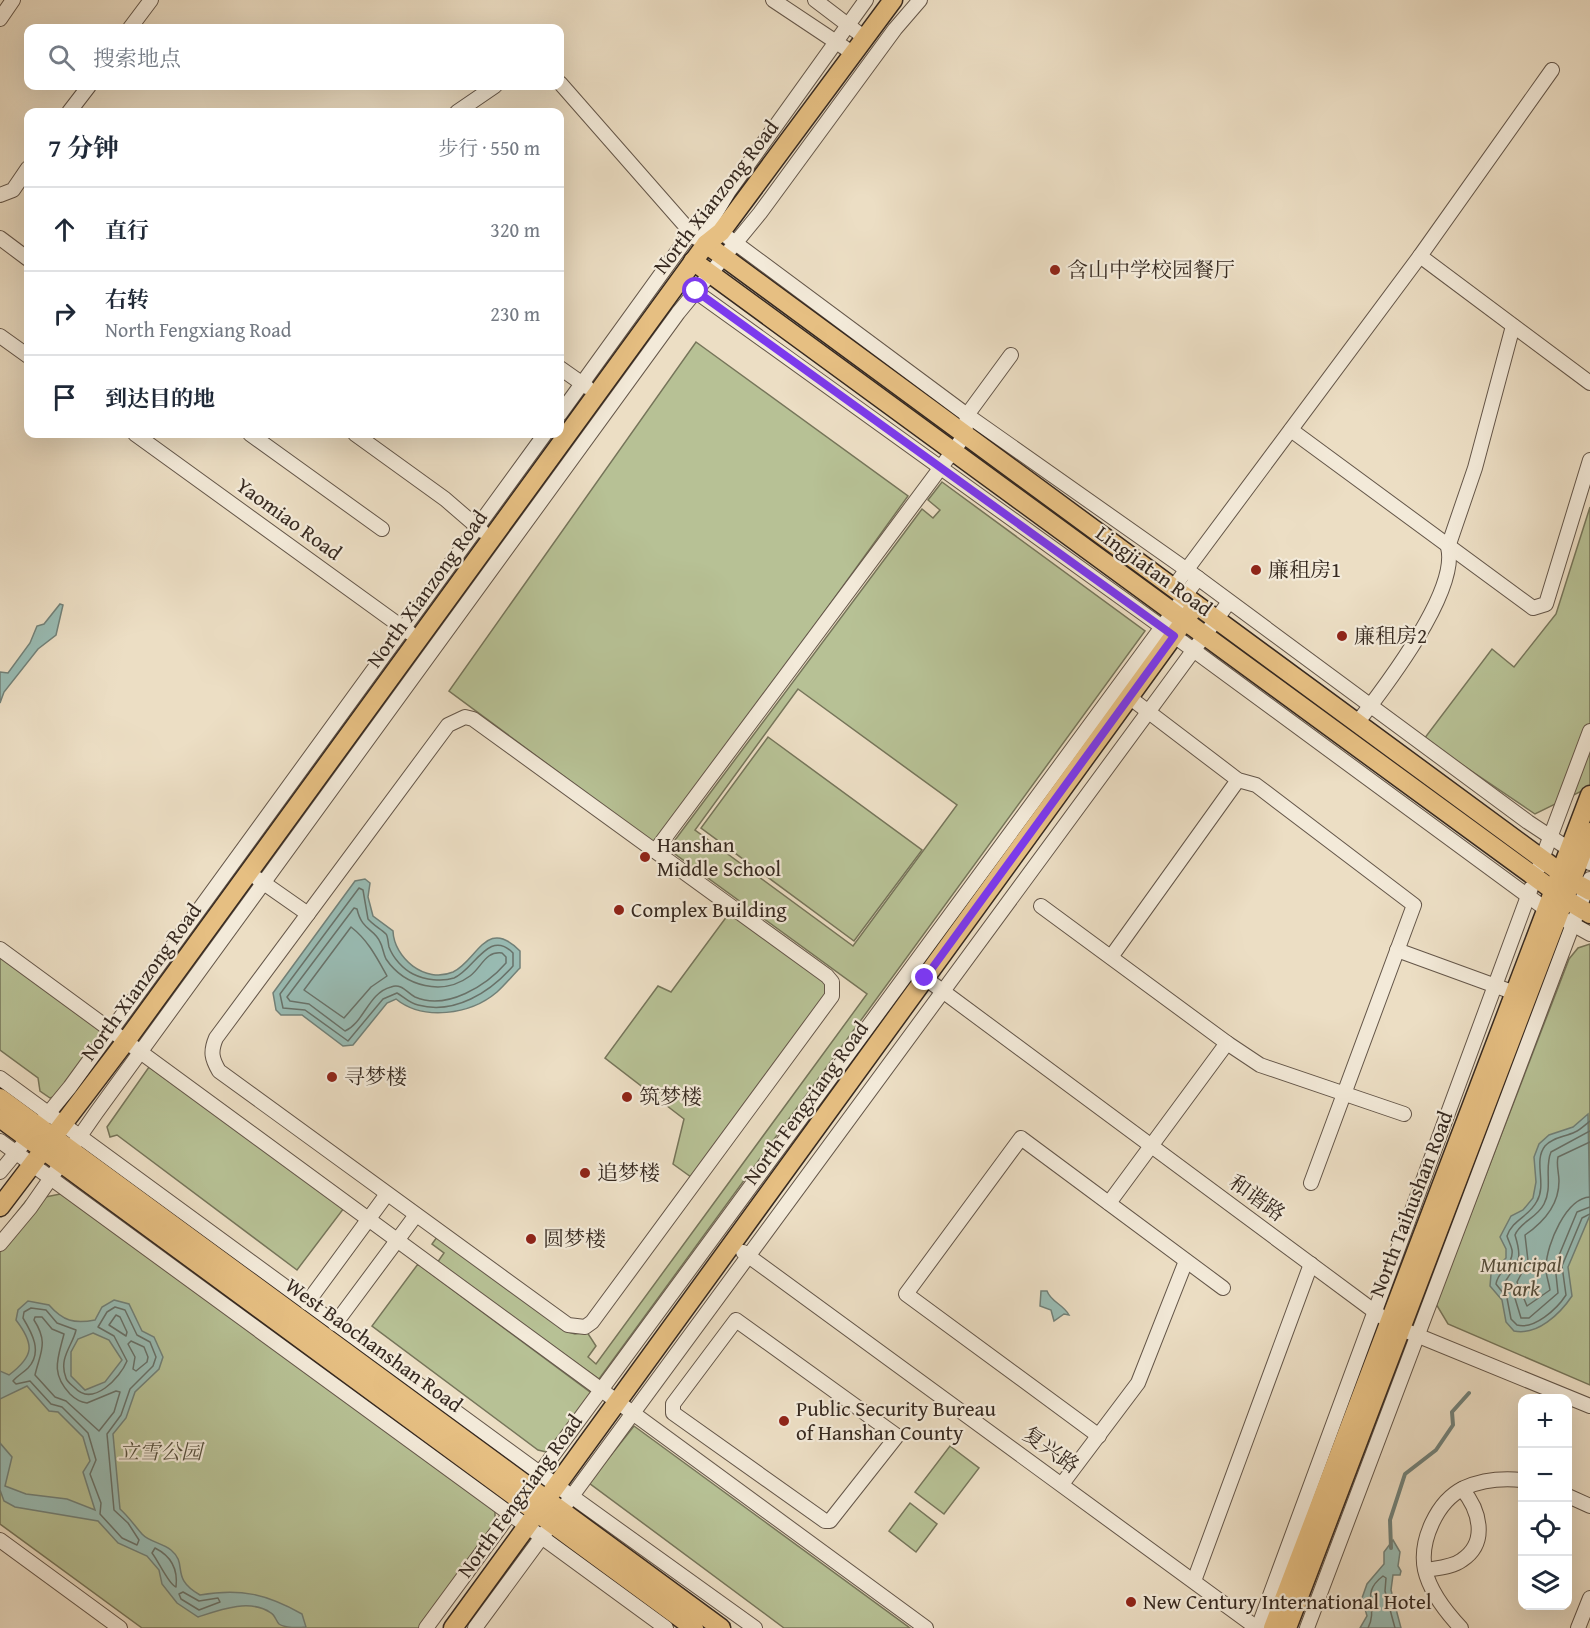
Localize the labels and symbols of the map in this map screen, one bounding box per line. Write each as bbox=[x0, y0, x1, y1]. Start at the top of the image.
street label: North Xianzong Road bbox=[645, 112, 786, 280]
place label: 含山中学校园餐厅 bbox=[1067, 254, 1235, 285]
marker: 含山中学校园餐厅 bbox=[1048, 263, 1062, 277]
route start bbox=[682, 277, 708, 303]
street label: Yaomiao Road bbox=[230, 470, 349, 568]
street label: North Xianzong Road bbox=[359, 503, 495, 674]
street label: Lingjiatan Road bbox=[1090, 518, 1220, 624]
place label: 廉租房1 bbox=[1268, 554, 1341, 585]
marker: 廉租房1 bbox=[1249, 563, 1263, 577]
place label: 廉租房2 bbox=[1354, 620, 1427, 651]
marker: 廉租房2 bbox=[1335, 629, 1349, 643]
place label: Hanshan Middle School bbox=[657, 829, 781, 884]
marker: Hanshan Middle School bbox=[638, 850, 652, 864]
place label: Complex Building bbox=[631, 894, 787, 925]
street label: North Xianzong Road bbox=[73, 896, 209, 1067]
marker: Complex Building bbox=[612, 903, 626, 917]
route end bbox=[911, 964, 937, 990]
street label: North Fengxiang Road bbox=[736, 1014, 876, 1191]
place label: 寻梦楼 bbox=[344, 1061, 407, 1092]
marker: 寻梦楼 bbox=[325, 1070, 339, 1084]
place label: 筑梦楼 bbox=[639, 1081, 702, 1112]
marker: 筑梦楼 bbox=[620, 1090, 634, 1104]
street label: North Taihushan Road bbox=[1361, 1105, 1461, 1301]
place label: 追梦楼 bbox=[597, 1157, 660, 1188]
marker: 追梦楼 bbox=[578, 1166, 592, 1180]
street label: 和谐路 bbox=[1223, 1167, 1292, 1229]
place label: 圆梦楼 bbox=[543, 1223, 606, 1254]
marker: 圆梦楼 bbox=[524, 1232, 538, 1246]
park label: Municipal Park bbox=[1480, 1249, 1562, 1304]
street label: West Baochanshan Road bbox=[279, 1270, 470, 1420]
place label: Public Security Bureau of Hanshan County bbox=[796, 1393, 996, 1448]
street label: North Fengxiang Road bbox=[450, 1407, 590, 1584]
marker: Public Security Bureau of Hanshan County bbox=[777, 1414, 791, 1428]
street label: 复兴路 bbox=[1017, 1419, 1086, 1481]
park label: 立雪公园 bbox=[118, 1436, 205, 1467]
place label: New Century International Hotel bbox=[1143, 1586, 1432, 1617]
marker: New Century International Hotel bbox=[1124, 1595, 1138, 1609]

